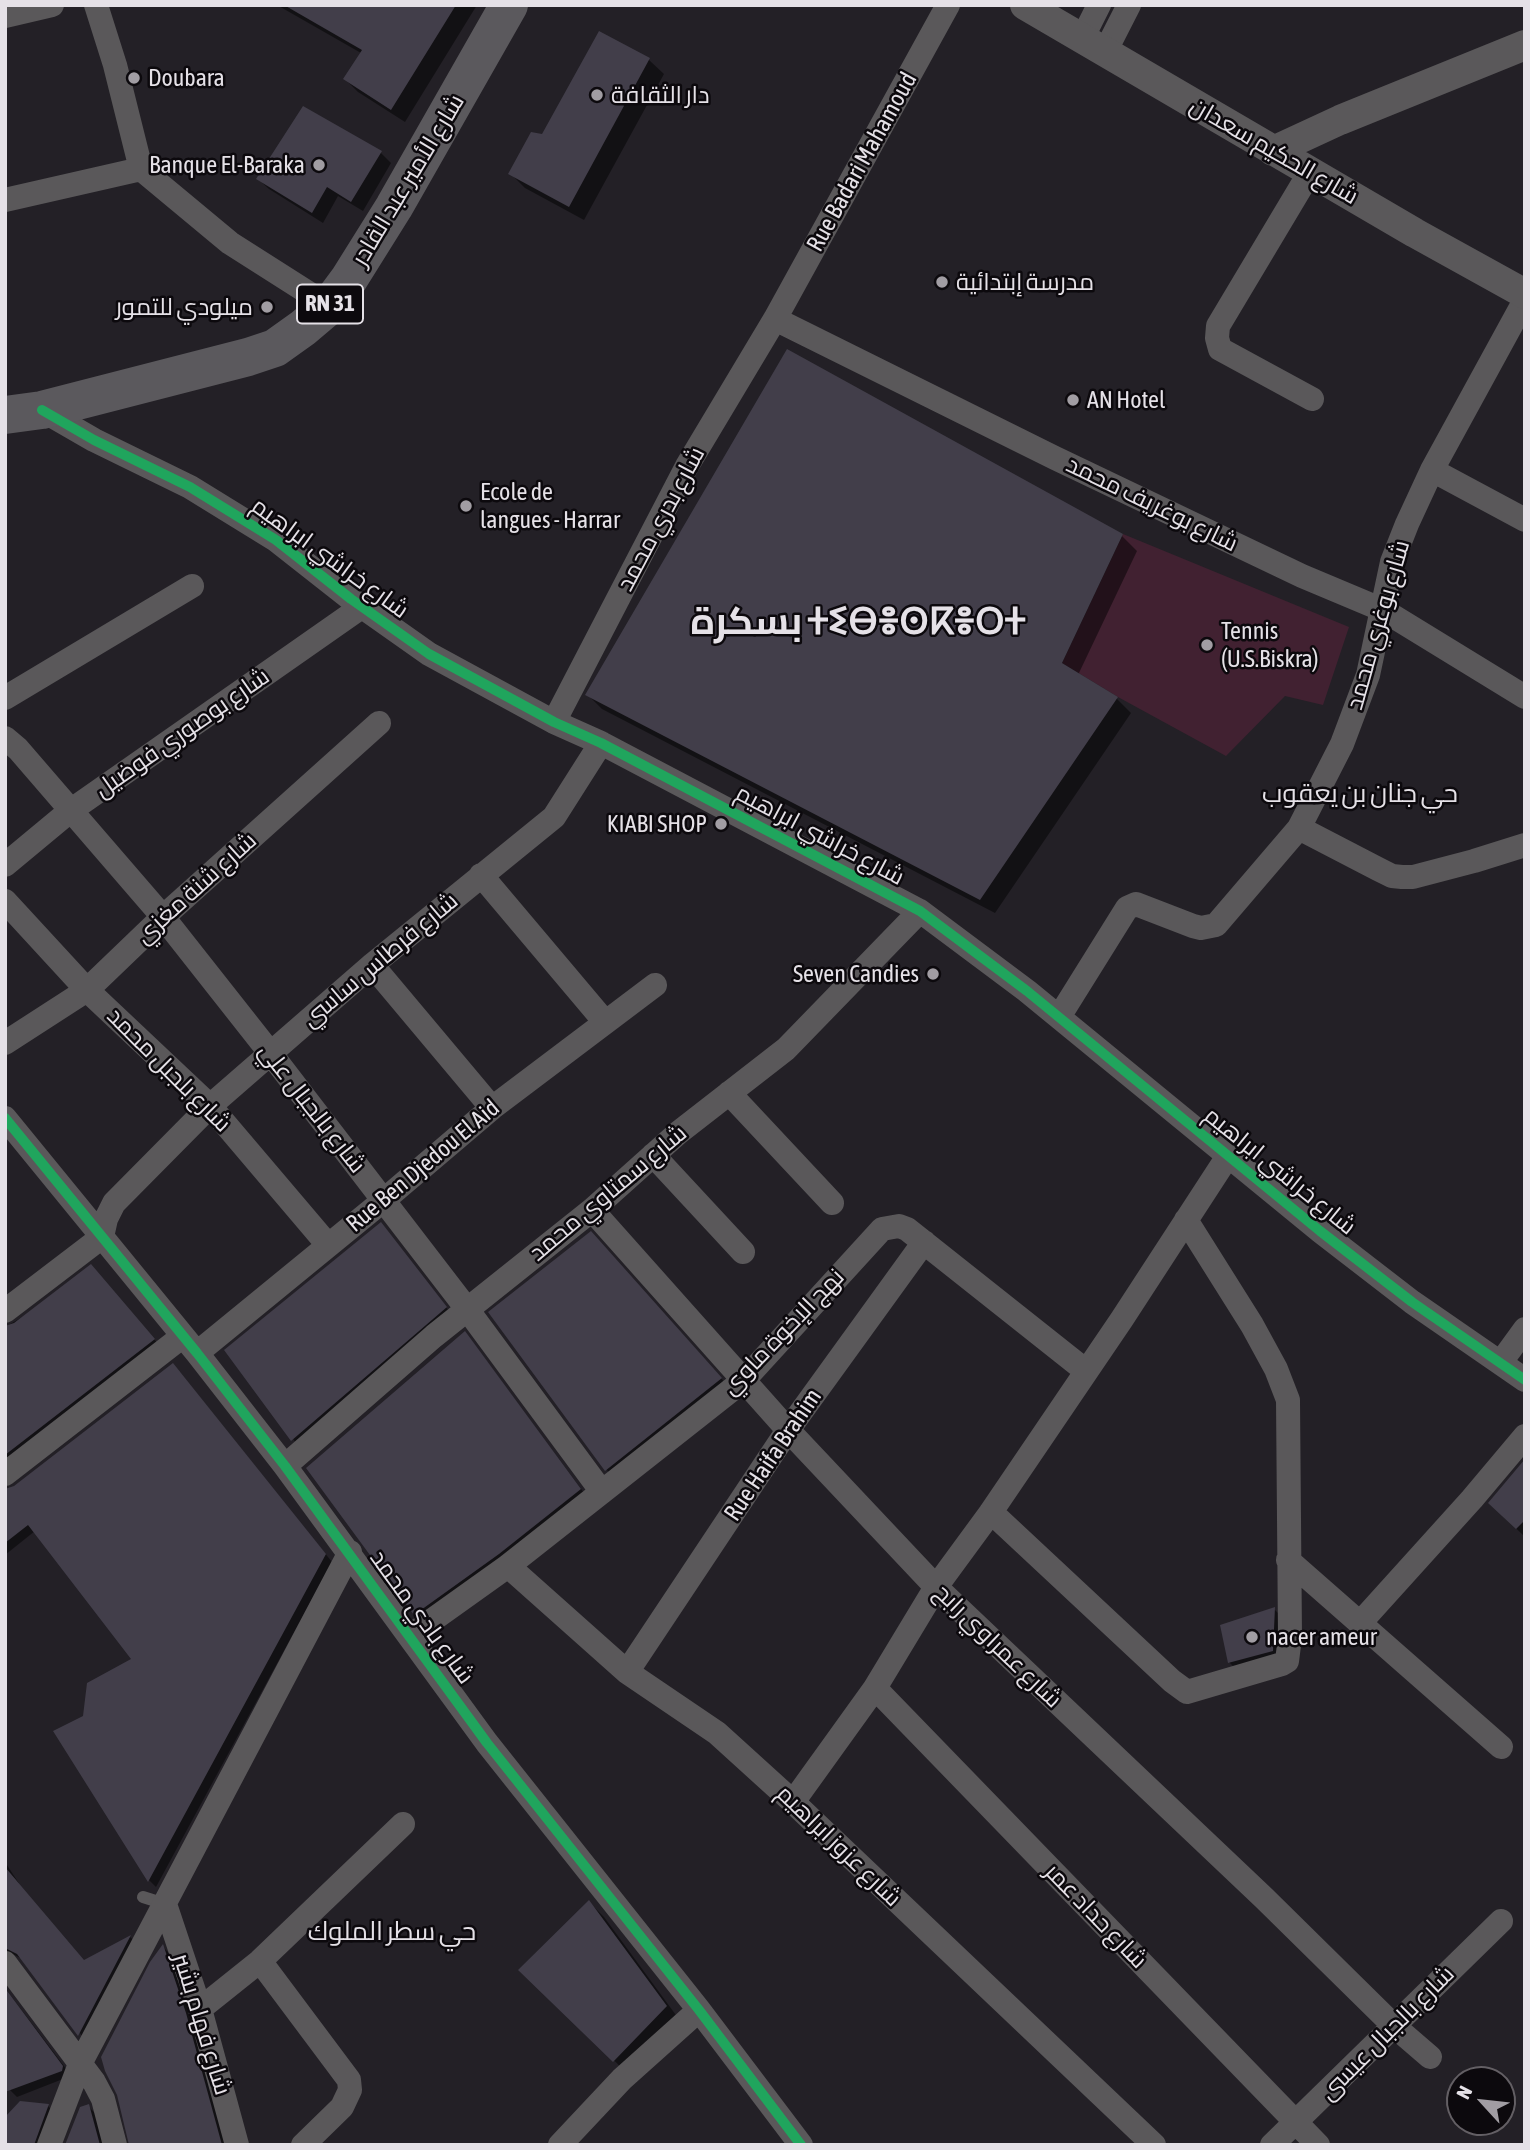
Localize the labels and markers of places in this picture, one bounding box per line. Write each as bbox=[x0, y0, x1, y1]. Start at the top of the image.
place label: Doubara bbox=[148, 64, 225, 92]
marker: Doubara bbox=[126, 70, 142, 86]
place label: دار الثقافة bbox=[611, 81, 710, 109]
marker: دار الثقافة bbox=[589, 87, 605, 103]
place label: Banque El-Baraka bbox=[149, 151, 305, 179]
marker: Banque El-Baraka bbox=[311, 157, 327, 173]
place label: مدرسة إبتدائية bbox=[956, 268, 1094, 296]
marker: مدرسة إبتدائية bbox=[934, 274, 950, 290]
place label: ميلودي للتمور bbox=[116, 293, 253, 321]
marker: ميلودي للتمور bbox=[259, 299, 275, 315]
place label: AN Hotel bbox=[1087, 386, 1165, 414]
marker: AN Hotel bbox=[1065, 392, 1081, 408]
place label: Ecole de langues - Harrar bbox=[480, 478, 620, 534]
marker: Ecole de langues - Harrar bbox=[458, 498, 474, 514]
place label: Tennis (U.S.Biskra) bbox=[1221, 617, 1319, 673]
marker: Tennis (U.S.Biskra) bbox=[1199, 637, 1215, 653]
place label: KIABI SHOP bbox=[607, 810, 707, 838]
marker: KIABI SHOP bbox=[713, 816, 729, 832]
place label: Seven Candies bbox=[793, 960, 919, 988]
marker: Seven Candies bbox=[925, 966, 941, 982]
place label: nacer ameur bbox=[1266, 1623, 1377, 1651]
marker: nacer ameur bbox=[1244, 1629, 1260, 1645]

